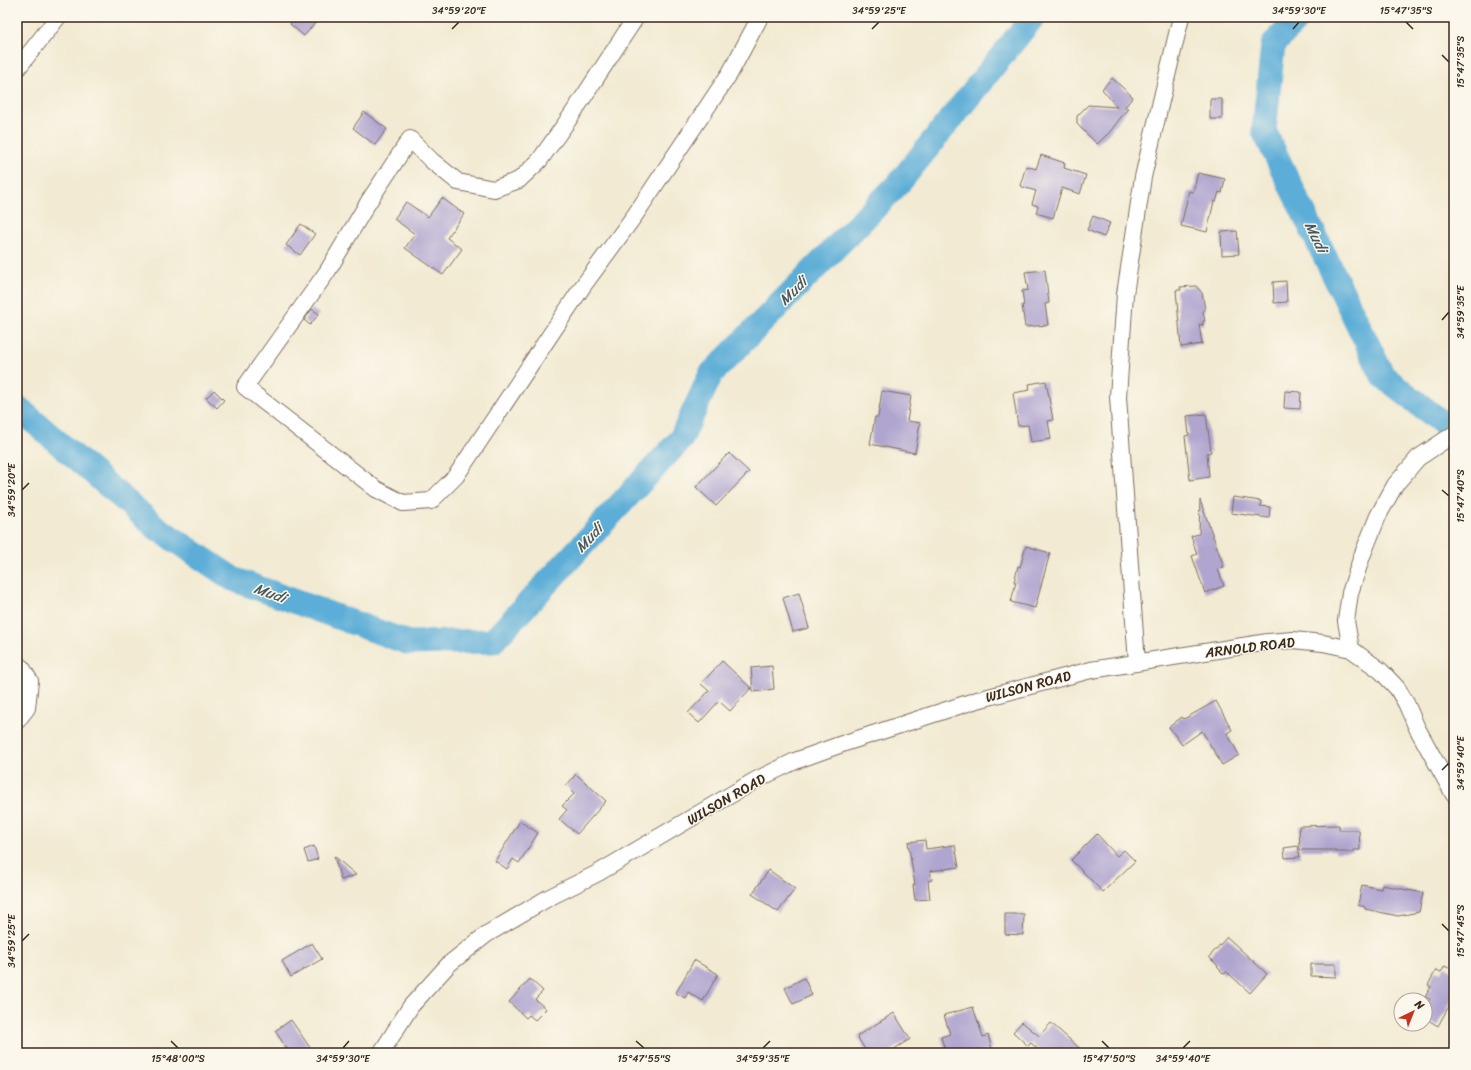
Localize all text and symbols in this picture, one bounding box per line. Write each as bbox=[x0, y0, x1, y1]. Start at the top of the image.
text: 34°59'20"E bbox=[432, 2, 487, 20]
text: 34°59'25"E bbox=[852, 2, 907, 20]
text: 34°59'30"E bbox=[1272, 2, 1327, 20]
text: 15°47'35"S bbox=[1380, 2, 1433, 20]
text: 15°47'35"S bbox=[1452, 35, 1470, 88]
water label: Mudi bbox=[1297, 217, 1336, 260]
water label: Mudi bbox=[772, 268, 816, 312]
text: 34°59'35"E bbox=[1452, 284, 1470, 339]
text: 34°59'20"E bbox=[3, 462, 21, 517]
text: 15°47'40"S bbox=[1452, 469, 1470, 523]
water label: Mudi bbox=[568, 515, 611, 559]
water label: Mudi bbox=[250, 575, 292, 612]
street label: ARNOLD ROAD bbox=[1203, 630, 1297, 666]
street label: WILSON ROAD bbox=[982, 663, 1074, 710]
text: 34°59'40"E bbox=[1452, 734, 1470, 790]
street label: WILSON ROAD bbox=[682, 766, 771, 832]
text: 15°47'45"S bbox=[1452, 904, 1470, 958]
text: 34°59'25"E bbox=[3, 913, 21, 968]
north arrow bbox=[1393, 992, 1433, 1032]
text: N bbox=[1409, 995, 1429, 1015]
text: 15°48'00"S bbox=[151, 1050, 206, 1068]
text: 34°59'30"E bbox=[316, 1050, 371, 1068]
text: 15°47'55"S bbox=[617, 1050, 671, 1068]
text: 34°59'35"E bbox=[736, 1050, 791, 1068]
text: 15°47'50"S bbox=[1082, 1050, 1136, 1068]
text: 34°59'40"E bbox=[1156, 1050, 1212, 1068]

